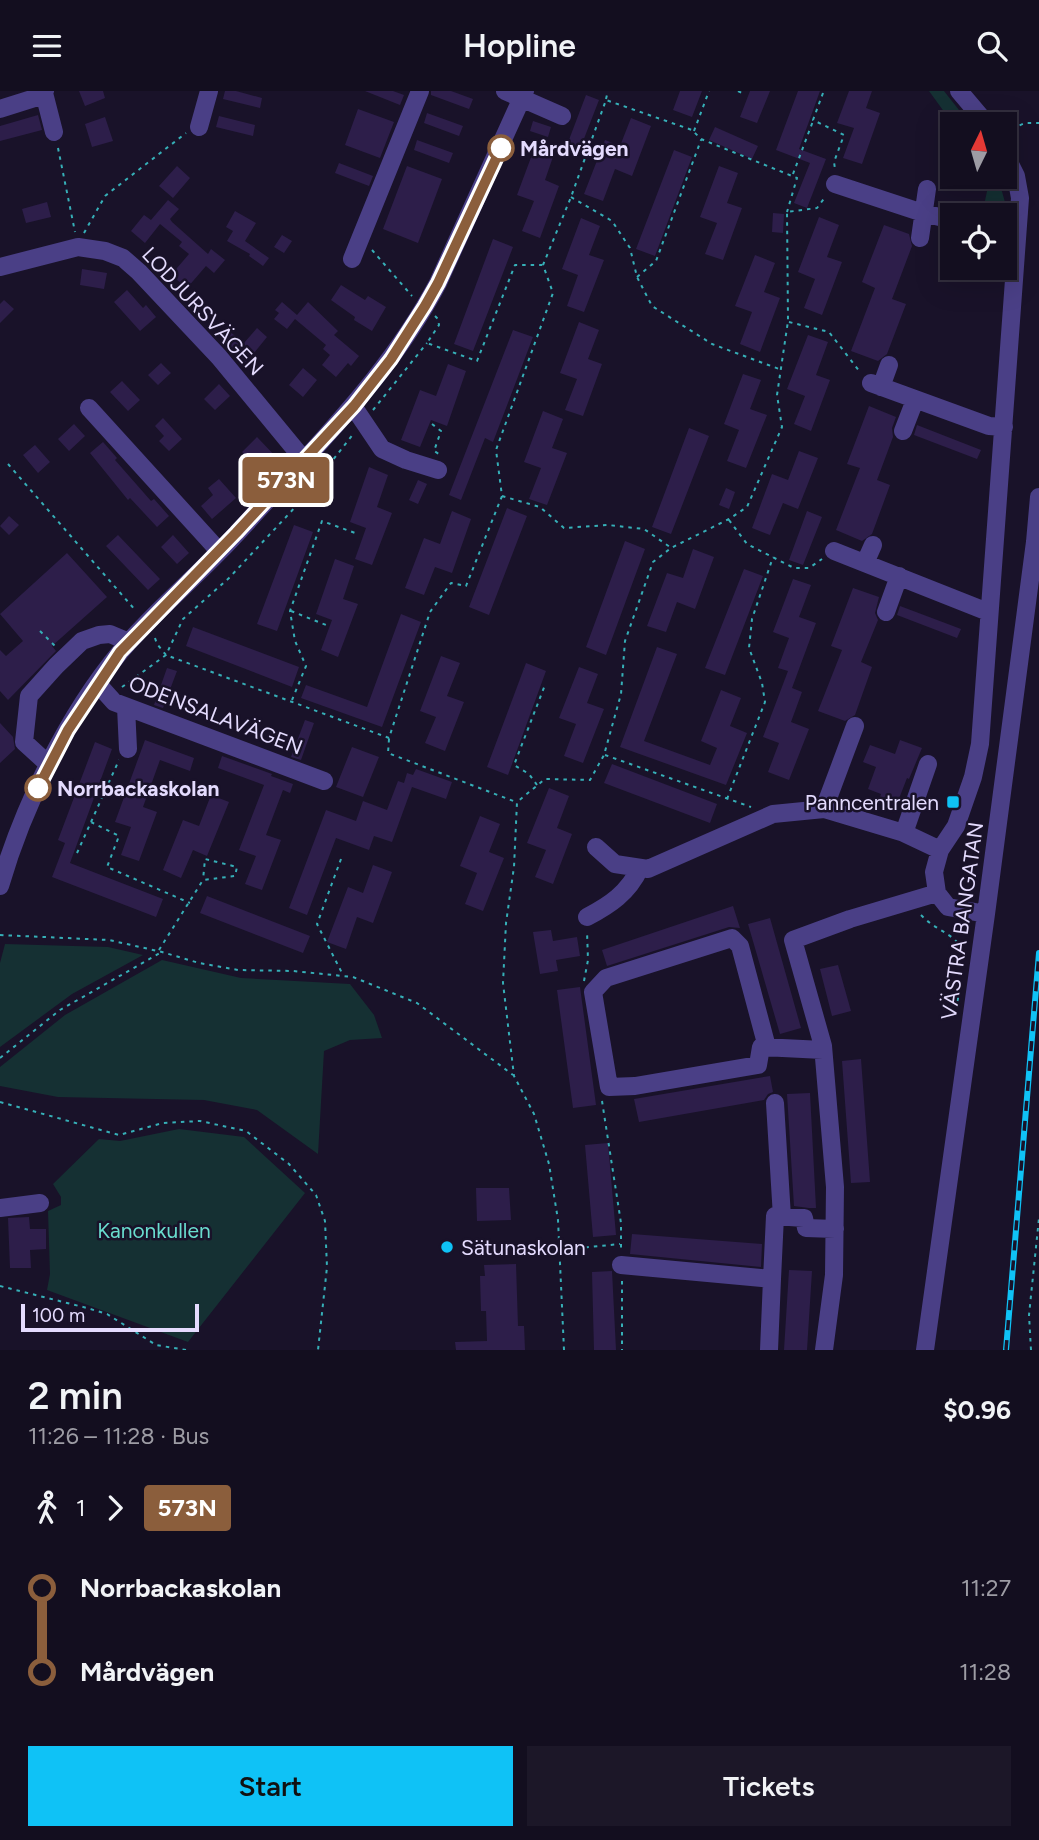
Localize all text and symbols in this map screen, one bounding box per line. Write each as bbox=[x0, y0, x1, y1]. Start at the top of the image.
icon: menu bbox=[28, 27, 66, 65]
text: Hopline bbox=[463, 27, 576, 65]
icon: search bbox=[973, 27, 1011, 65]
north arrow bbox=[940, 112, 1017, 189]
map controls bbox=[940, 112, 1017, 280]
marker: Mårdvägen bbox=[488, 135, 514, 161]
place label: Mårdvägen bbox=[520, 136, 629, 161]
button: locate bbox=[940, 203, 1017, 280]
street label: LODJURSVÄGEN bbox=[137, 242, 269, 380]
line badge: 573N bbox=[237, 457, 335, 503]
text: 573N bbox=[256, 465, 316, 494]
street label: ODENSALAVÄGEN bbox=[126, 670, 306, 760]
marker: Norrbackaskolan bbox=[25, 775, 51, 801]
place label: Norrbackaskolan bbox=[57, 776, 220, 801]
place label: Panncentralen bbox=[805, 790, 939, 815]
marker: Panncentralen bbox=[945, 794, 961, 810]
street label: VÄSTRA BANGATAN bbox=[936, 820, 988, 1022]
park label: Kanonkullen bbox=[97, 1218, 211, 1243]
place label: Sätunaskolan bbox=[461, 1235, 586, 1260]
marker: Sätunaskolan bbox=[439, 1239, 455, 1255]
scale bar bbox=[21, 1301, 200, 1333]
text: 100 m bbox=[32, 1304, 85, 1327]
text: 2 min bbox=[28, 1373, 123, 1419]
text: $0.96 bbox=[943, 1394, 1011, 1426]
text: 11:26 – 11:28 · Bus bbox=[28, 1422, 209, 1450]
icon: walk bbox=[28, 1489, 66, 1527]
icon: forward bbox=[96, 1489, 134, 1527]
text: 573N bbox=[158, 1493, 217, 1522]
text: 1 bbox=[76, 1494, 86, 1522]
text: Norrbackaskolan bbox=[80, 1572, 281, 1604]
text: 11:27 bbox=[961, 1574, 1011, 1602]
text: Mårdvägen bbox=[80, 1656, 214, 1688]
text: 11:28 bbox=[959, 1658, 1011, 1686]
button: Start bbox=[28, 1746, 513, 1826]
button: Tickets bbox=[527, 1746, 1011, 1826]

